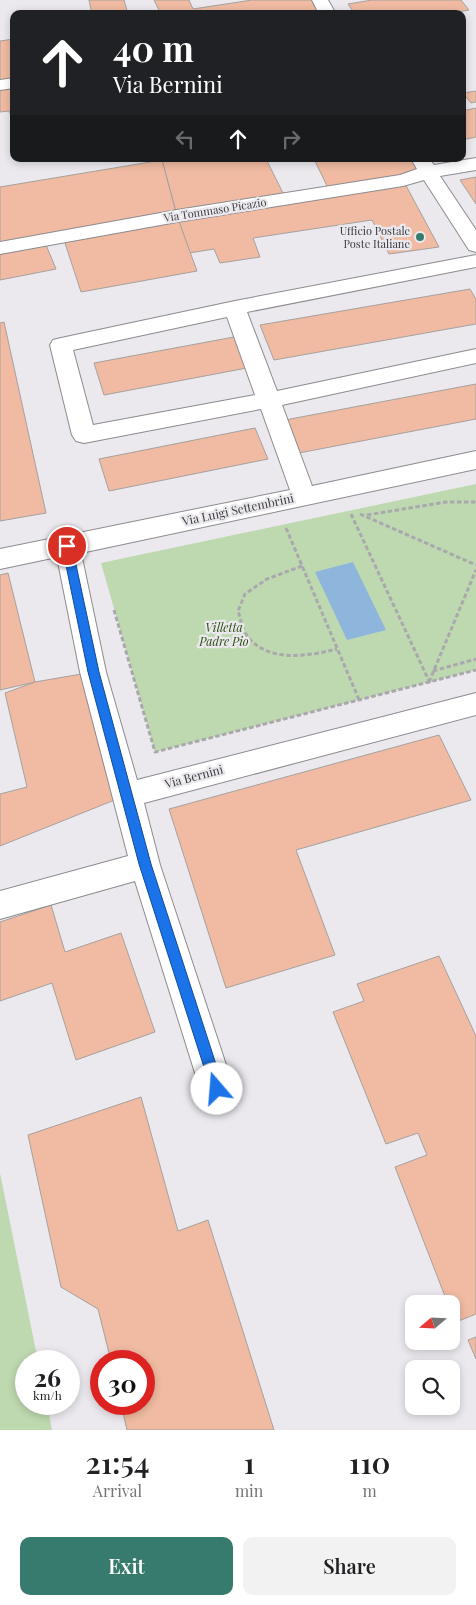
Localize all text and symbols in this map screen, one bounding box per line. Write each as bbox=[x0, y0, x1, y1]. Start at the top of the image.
text: 40 m bbox=[113, 24, 194, 71]
icon: ahead bbox=[30, 30, 95, 95]
text: Via Bernini bbox=[113, 69, 223, 99]
icon: left bbox=[171, 125, 199, 153]
icon: ahead bbox=[224, 125, 252, 153]
icon: right bbox=[277, 125, 305, 153]
street label: Via Tommaso Picazio bbox=[162, 194, 267, 225]
place label: Ufficio Postale Poste Italiane bbox=[340, 223, 410, 251]
marker: Ufficio Postale Poste Italiane bbox=[414, 231, 426, 243]
street label: Via Luigi Settembrini bbox=[180, 489, 295, 529]
pin bbox=[46, 525, 88, 567]
icon: arrive bbox=[53, 532, 81, 560]
park label: Villetta Padre Pio bbox=[198, 619, 249, 649]
street label: Via Bernini bbox=[162, 760, 225, 792]
position arrow bbox=[190, 1062, 242, 1114]
north arrow bbox=[405, 1295, 460, 1350]
map controls bbox=[405, 1295, 460, 1415]
speed limit sign: 30 bbox=[90, 1350, 155, 1415]
text: 26 bbox=[34, 1360, 61, 1393]
button: search bbox=[405, 1360, 460, 1415]
text: km/h bbox=[33, 1387, 62, 1403]
text: 21:54 bbox=[85, 1442, 149, 1482]
text: 1 bbox=[243, 1442, 255, 1482]
text: 110 bbox=[349, 1442, 390, 1482]
text: Arrival bbox=[93, 1480, 142, 1501]
text: min bbox=[235, 1480, 263, 1501]
text: m bbox=[363, 1480, 377, 1501]
button: Exit bbox=[20, 1537, 233, 1595]
button: Share bbox=[243, 1537, 456, 1595]

